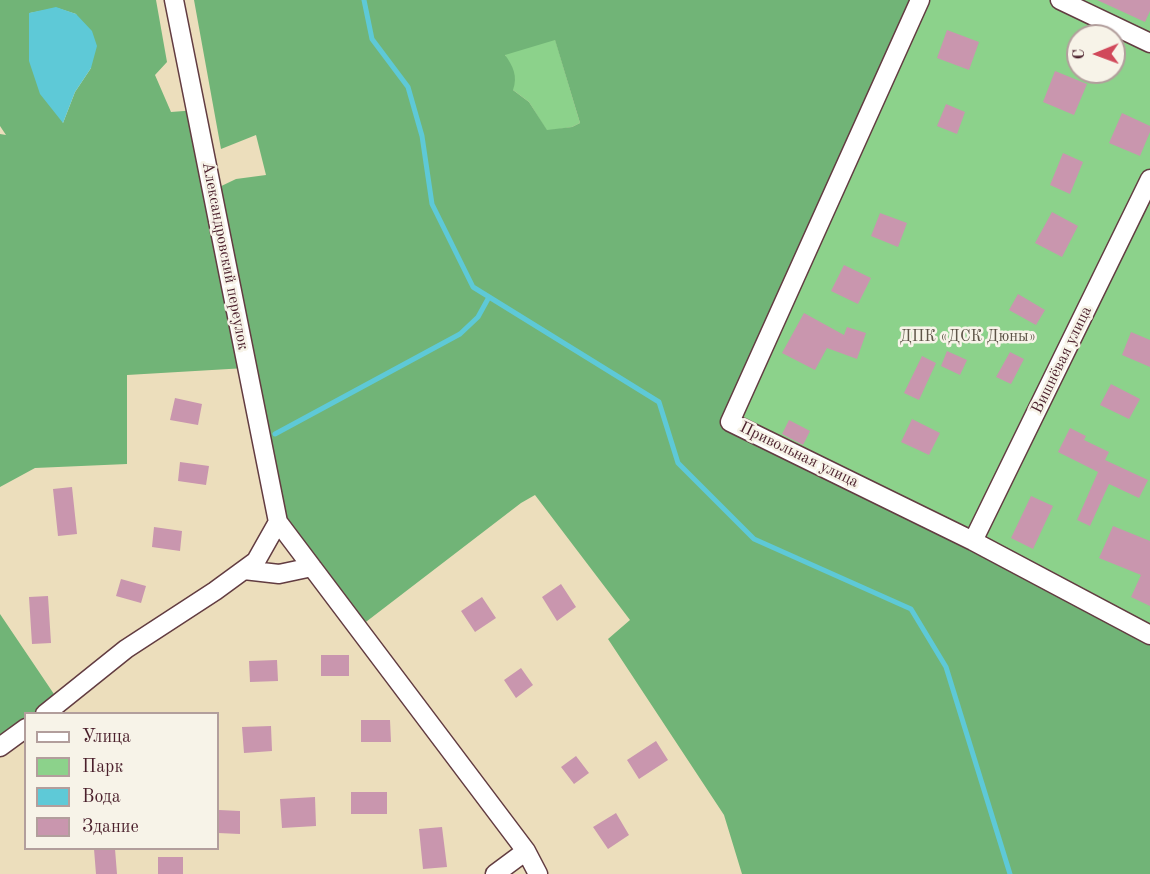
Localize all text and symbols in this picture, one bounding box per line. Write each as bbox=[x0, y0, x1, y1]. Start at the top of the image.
north arrow bbox=[1066, 24, 1126, 84]
text: С bbox=[1072, 49, 1088, 60]
street label: Александровский переулок bbox=[197, 160, 253, 352]
street label: Вишнёвая улица bbox=[1028, 303, 1096, 417]
park label: ДПК «ДСК Дюны» bbox=[900, 327, 1036, 347]
street label: Привольная улица bbox=[736, 418, 862, 492]
legend bbox=[24, 712, 219, 850]
text: Улица bbox=[82, 728, 131, 746]
text: Парк bbox=[82, 758, 123, 776]
text: Вода bbox=[82, 788, 121, 806]
text: Здание bbox=[82, 818, 139, 836]

